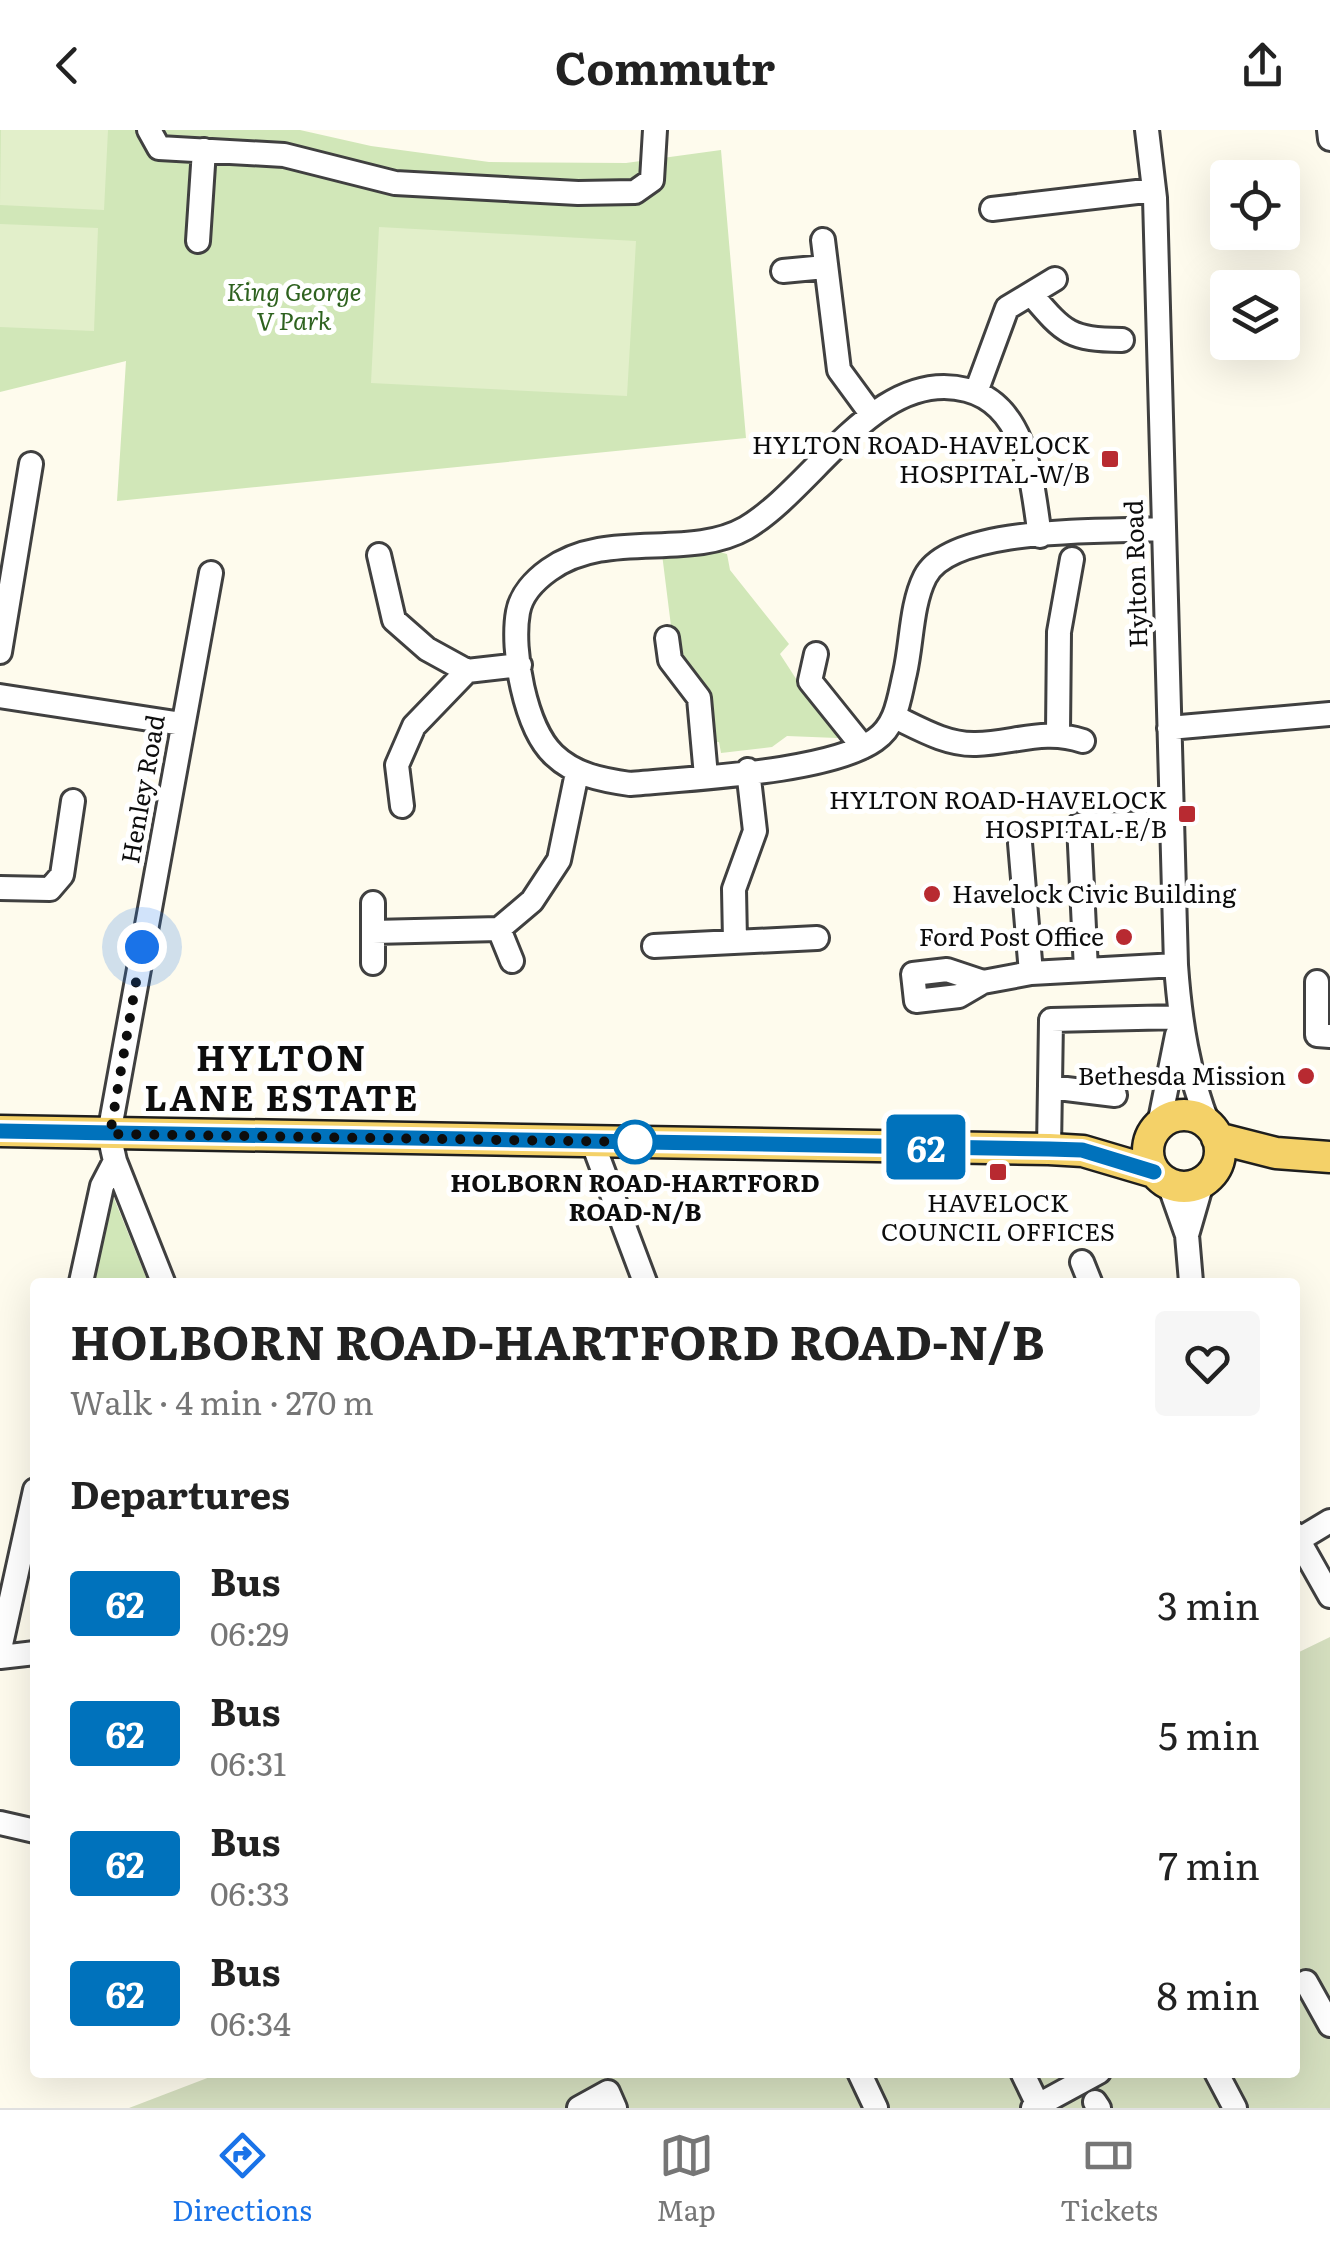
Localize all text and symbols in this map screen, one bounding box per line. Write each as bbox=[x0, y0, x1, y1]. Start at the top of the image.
text: Commutr bbox=[555, 32, 775, 99]
icon: back bbox=[40, 38, 95, 93]
icon: share bbox=[1235, 38, 1290, 93]
map controls bbox=[1210, 160, 1300, 360]
button: locate bbox=[1210, 160, 1300, 250]
button: layers bbox=[1210, 270, 1300, 360]
park label: King George V Park bbox=[227, 272, 361, 338]
place label: HYLTON ROAD-HAVELOCK HOSPITAL-W/B bbox=[752, 425, 1090, 491]
marker: HYLTON ROAD-HAVELOCK HOSPITAL-W/B bbox=[1099, 448, 1121, 470]
street label: Hylton Road bbox=[1113, 499, 1156, 649]
street label: Henley Road bbox=[110, 711, 173, 866]
place label: HYLTON ROAD-HAVELOCK HOSPITAL-E/B bbox=[829, 780, 1167, 846]
marker: HYLTON ROAD-HAVELOCK HOSPITAL-E/B bbox=[1176, 803, 1198, 825]
place label: Havelock Civic Building bbox=[952, 874, 1236, 911]
marker: Havelock Civic Building bbox=[921, 883, 943, 905]
place label: Ford Post Office bbox=[919, 917, 1104, 954]
your location bbox=[117, 922, 167, 972]
marker: Ford Post Office bbox=[1113, 926, 1135, 948]
district label: HYLTON LANE ESTATE bbox=[144, 1030, 420, 1122]
place label: Bethesda Mission bbox=[1078, 1056, 1286, 1093]
marker: Bethesda Mission bbox=[1295, 1065, 1317, 1087]
line badge: 62 bbox=[881, 1114, 971, 1180]
marker: HOLBORN ROAD-HARTFORD ROAD-N/B bbox=[614, 1121, 656, 1163]
text: 62 bbox=[906, 1121, 946, 1173]
marker: HAVELOCK COUNCIL OFFICES bbox=[987, 1161, 1009, 1183]
place label: HOLBORN ROAD-HARTFORD ROAD-N/B bbox=[450, 1163, 820, 1229]
place label: HAVELOCK COUNCIL OFFICES bbox=[881, 1183, 1115, 1249]
text: HOLBORN ROAD-HARTFORD ROAD-N/B bbox=[70, 1304, 1045, 1375]
button: heart bbox=[1155, 1311, 1260, 1416]
text: Walk · 4 min · 270 m bbox=[70, 1377, 374, 1425]
text: Departures bbox=[70, 1464, 290, 1521]
text: Bus bbox=[210, 1551, 281, 1608]
text: 3 min bbox=[1157, 1575, 1260, 1632]
text: 62 bbox=[105, 1577, 145, 1629]
text: 06:29 bbox=[210, 1608, 289, 1656]
text: Bus bbox=[210, 1681, 281, 1738]
text: 5 min bbox=[1158, 1705, 1260, 1762]
text: 62 bbox=[105, 1707, 145, 1759]
text: 06:31 bbox=[210, 1738, 286, 1786]
text: Bus bbox=[210, 1811, 281, 1868]
text: 7 min bbox=[1158, 1835, 1260, 1892]
text: 62 bbox=[105, 1837, 145, 1889]
text: 06:33 bbox=[210, 1868, 290, 1916]
text: Bus bbox=[210, 1941, 281, 1998]
text: 8 min bbox=[1157, 1965, 1260, 2022]
text: 62 bbox=[105, 1967, 145, 2019]
text: 06:34 bbox=[210, 1998, 291, 2046]
tab: Directions bbox=[172, 2128, 312, 2230]
tab: Map bbox=[656, 2128, 716, 2230]
tab: Tickets bbox=[1060, 2128, 1158, 2230]

